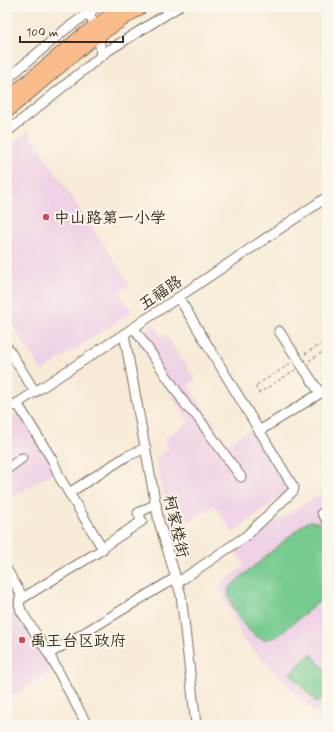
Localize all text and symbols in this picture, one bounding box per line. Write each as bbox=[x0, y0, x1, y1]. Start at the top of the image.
scale bar bbox=[20, 18, 123, 44]
text: 100 m bbox=[26, 25, 58, 41]
place label: 中山路第一小学 bbox=[54, 208, 166, 229]
marker: 中山路第一小学 bbox=[41, 212, 51, 222]
street label: 五福路 bbox=[135, 271, 187, 315]
street label: 柯家楼街 bbox=[158, 493, 193, 560]
place label: 禹王台区政府 bbox=[30, 631, 126, 652]
marker: 禹王台区政府 bbox=[17, 635, 27, 645]

